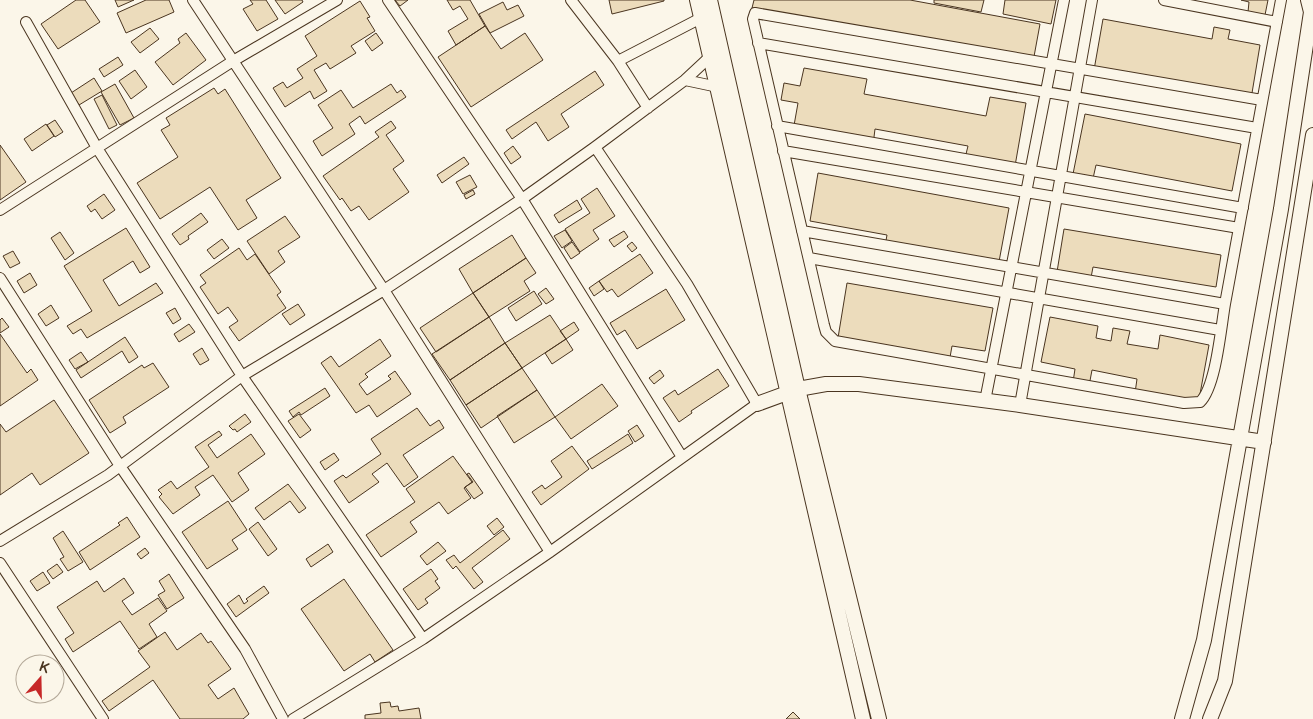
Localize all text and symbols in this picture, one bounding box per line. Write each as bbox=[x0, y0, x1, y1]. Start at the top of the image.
north arrow bbox=[15, 654, 65, 704]
text: K bbox=[37, 658, 52, 677]

